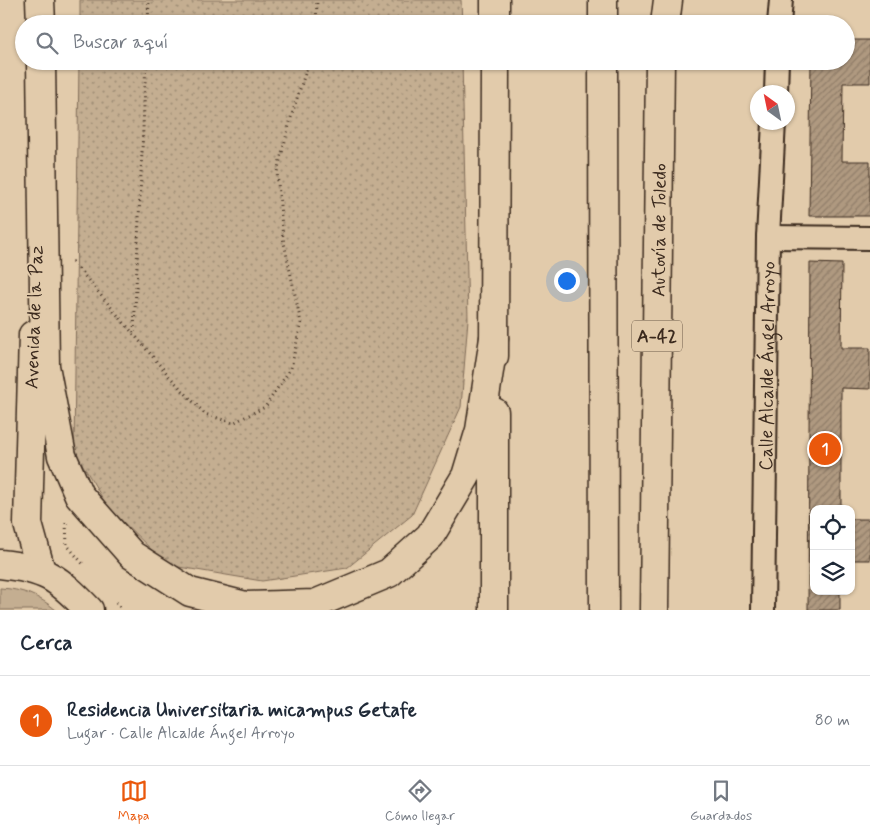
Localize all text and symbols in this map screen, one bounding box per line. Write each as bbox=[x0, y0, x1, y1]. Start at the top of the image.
search box bbox=[15, 15, 855, 70]
icon: search bbox=[33, 29, 61, 57]
text: Buscar aquí bbox=[73, 30, 168, 55]
north arrow bbox=[750, 85, 795, 130]
street label: Autovía de Toledo bbox=[646, 163, 673, 297]
street label: Avenida de la Paz bbox=[19, 245, 50, 389]
street label: Calle Alcalde Ángel Arroyo bbox=[754, 261, 784, 471]
your location bbox=[554, 268, 580, 294]
road number: A-42 bbox=[632, 321, 682, 352]
pin: 1 bbox=[809, 430, 841, 468]
map controls bbox=[810, 505, 855, 595]
button: locate bbox=[810, 505, 855, 550]
button: layers bbox=[810, 550, 855, 595]
text: Cerca bbox=[20, 629, 73, 657]
text: Residencia Universitaria micampus Getafe bbox=[67, 698, 417, 723]
text: 1 bbox=[32, 710, 40, 731]
text: 80 m bbox=[815, 710, 850, 731]
text: Lugar · Calle Alcalde Ángel Arroyo bbox=[67, 723, 295, 744]
tab: Mapa bbox=[118, 777, 150, 825]
tab: Cómo llegar bbox=[385, 777, 455, 825]
tab: Guardados bbox=[690, 777, 752, 825]

